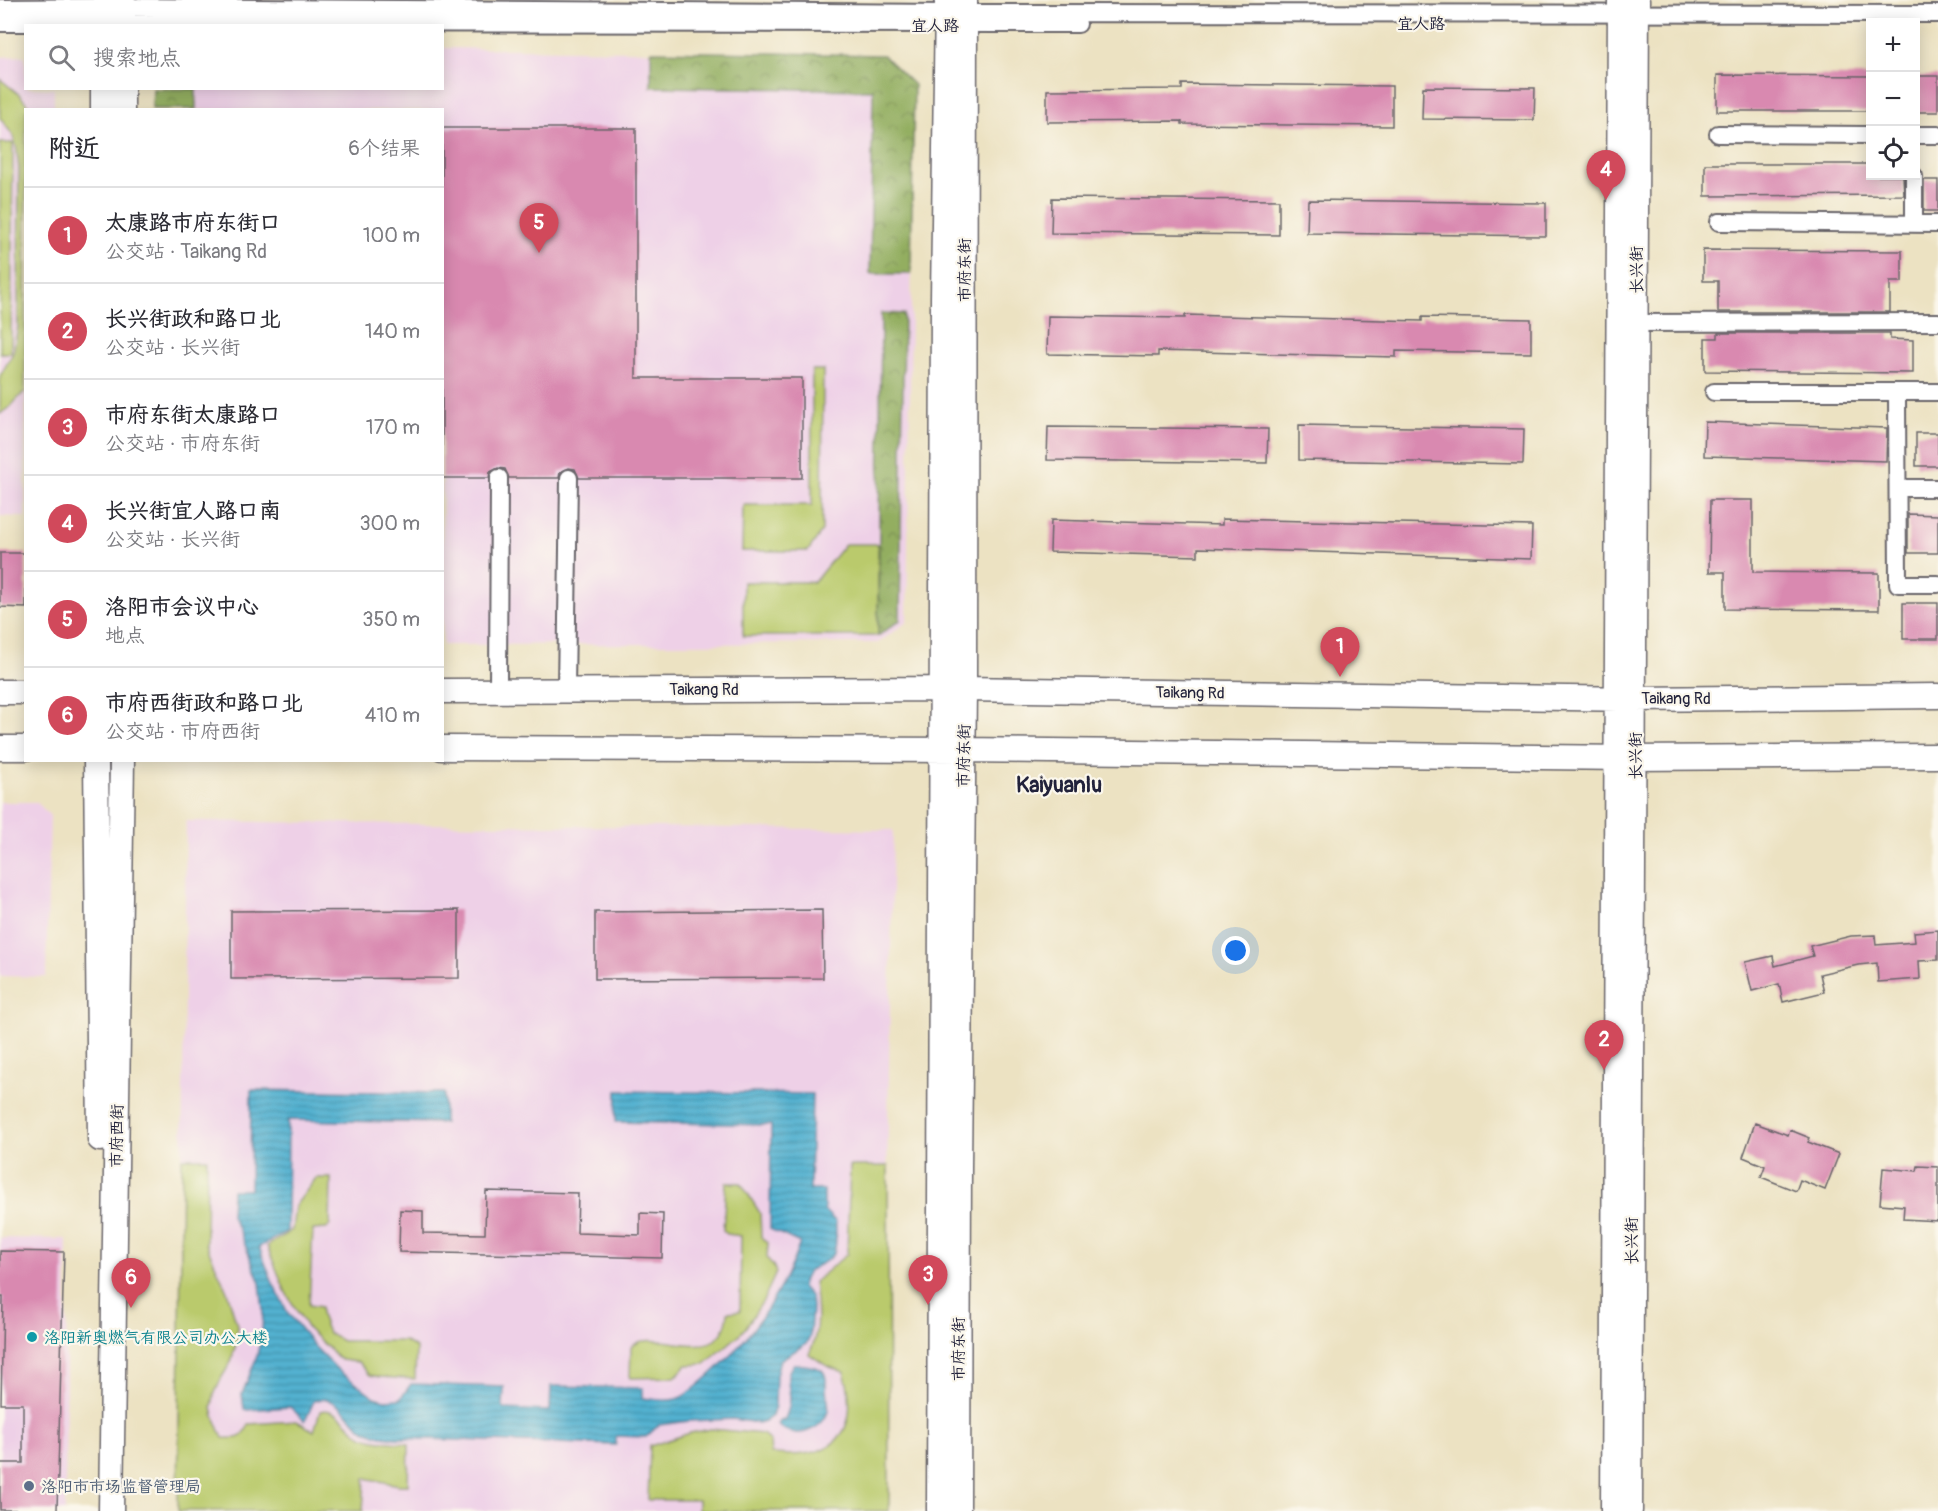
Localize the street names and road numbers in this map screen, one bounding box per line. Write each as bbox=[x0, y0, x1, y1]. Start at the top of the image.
street label: 宜人路 bbox=[1397, 14, 1445, 34]
street label: 宜人路 bbox=[911, 16, 959, 36]
street label: 市府东街 bbox=[955, 238, 975, 302]
street label: 长兴街 bbox=[1627, 246, 1647, 294]
street label: Taikang Rd bbox=[669, 680, 739, 700]
street label: Taikang Rd bbox=[1155, 682, 1225, 704]
street label: Taikang Rd bbox=[1641, 689, 1711, 709]
street label: 市府东街 bbox=[953, 724, 975, 788]
street label: 长兴街 bbox=[1626, 732, 1646, 780]
street label: 市府西街 bbox=[106, 1104, 128, 1168]
street label: 长兴街 bbox=[1622, 1217, 1642, 1265]
street label: 市府东街 bbox=[949, 1317, 969, 1381]

